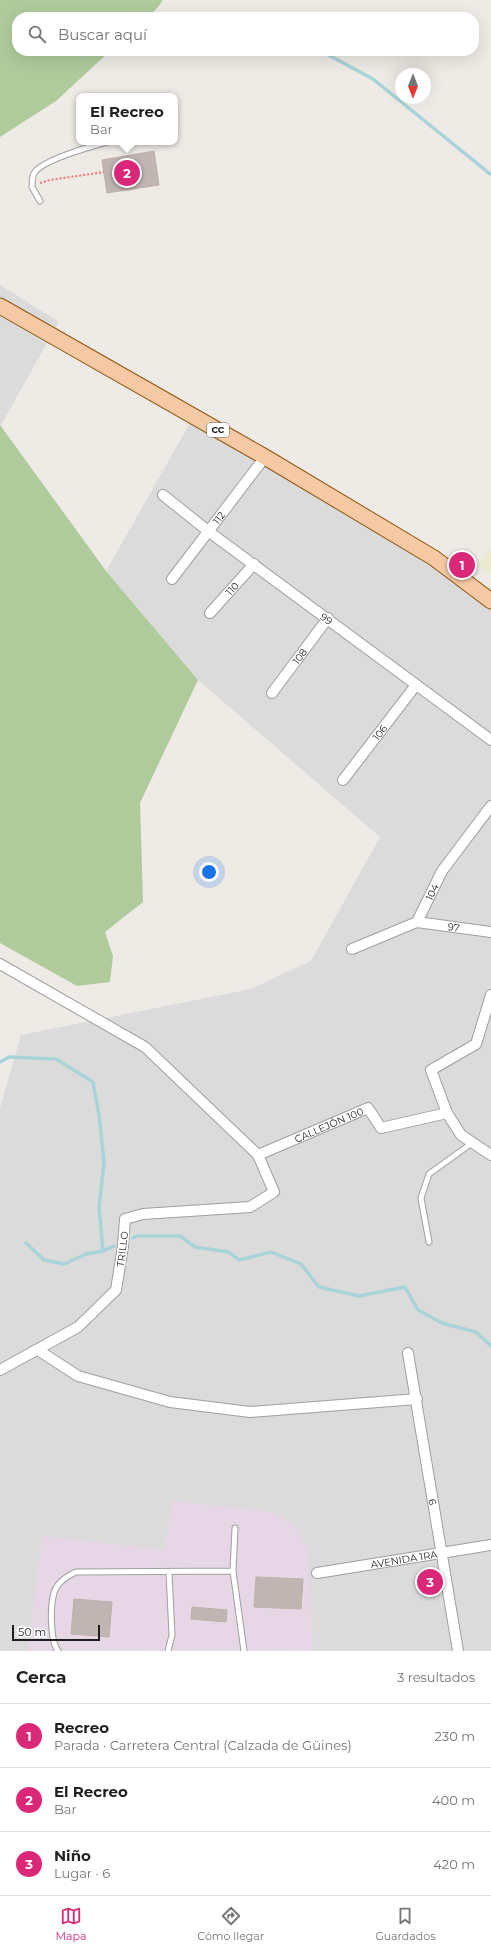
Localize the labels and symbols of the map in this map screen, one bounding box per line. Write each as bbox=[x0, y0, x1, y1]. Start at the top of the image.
north arrow bbox=[395, 68, 431, 104]
pin: 2 bbox=[114, 158, 140, 188]
road number: CC bbox=[207, 423, 229, 437]
street label: 112 bbox=[210, 509, 228, 527]
pin: 1 bbox=[449, 550, 475, 580]
street label: 110 bbox=[223, 579, 242, 598]
street label: 99 bbox=[317, 610, 335, 628]
street label: 108 bbox=[290, 646, 310, 667]
street label: 106 bbox=[370, 722, 390, 743]
your location bbox=[199, 862, 219, 882]
street label: 104 bbox=[423, 881, 442, 902]
street label: 97 bbox=[447, 920, 460, 935]
street label: CALLEJÓN 100 bbox=[293, 1105, 366, 1146]
street label: TRILLO bbox=[114, 1230, 131, 1268]
street label: 6 bbox=[426, 1498, 439, 1506]
street label: AVENIDA 1RA bbox=[370, 1548, 439, 1571]
pin: 3 bbox=[417, 1567, 443, 1597]
scale bar bbox=[12, 1623, 100, 1642]

